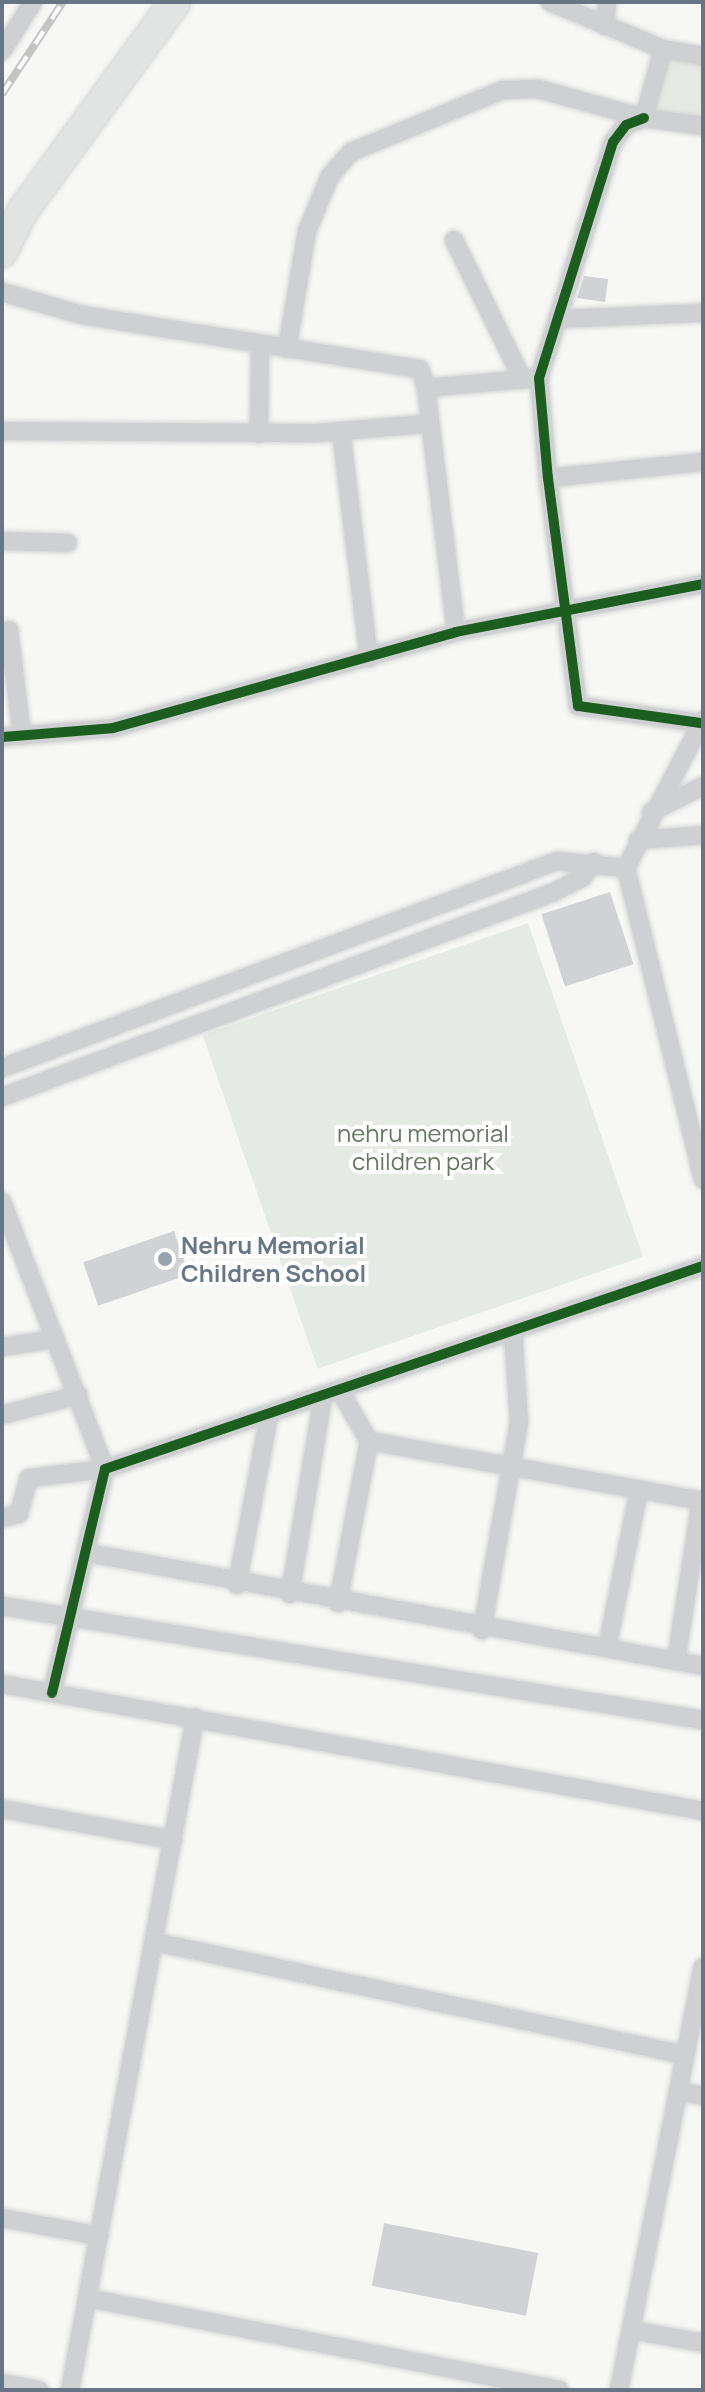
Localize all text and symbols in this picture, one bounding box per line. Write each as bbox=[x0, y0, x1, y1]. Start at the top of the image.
park label: nehru memorial children park bbox=[337, 1119, 509, 1175]
place label: Nehru Memorial Children School bbox=[181, 1231, 366, 1287]
marker: Nehru Memorial Children School bbox=[156, 1250, 174, 1268]

